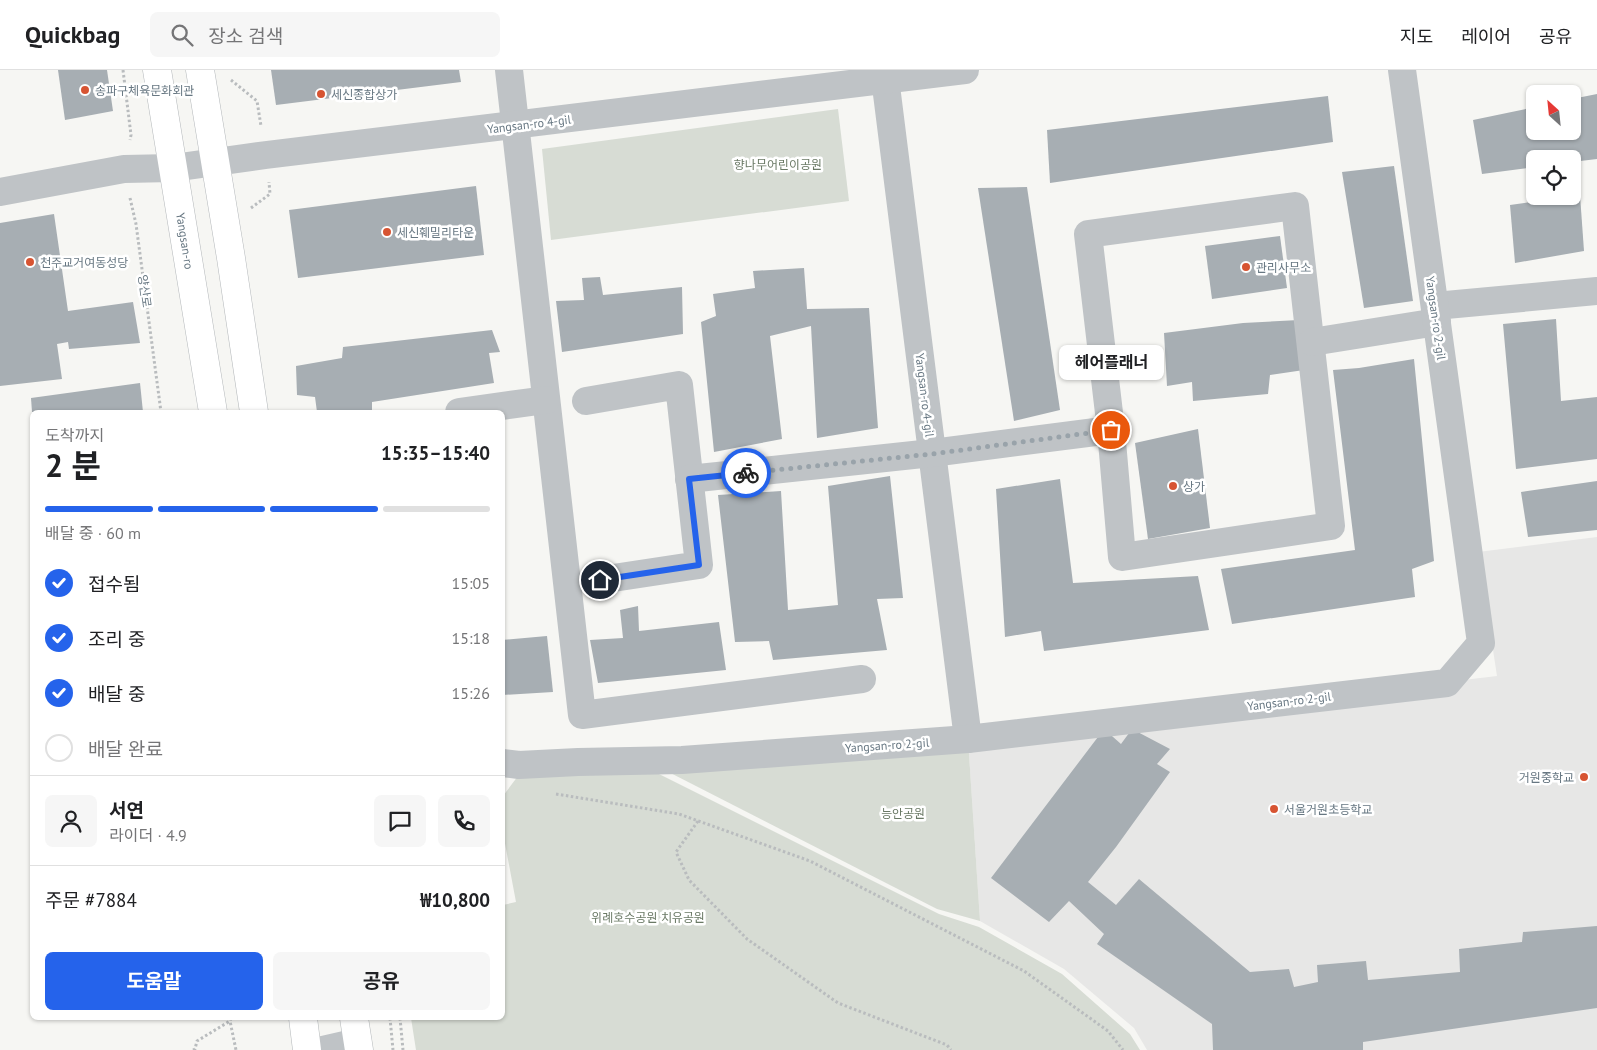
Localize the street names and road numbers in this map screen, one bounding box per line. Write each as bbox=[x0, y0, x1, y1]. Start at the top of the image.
street label: Yangsan-ro 4-gil bbox=[486, 111, 572, 137]
street label: Yangsan-ro bbox=[173, 212, 197, 270]
street label: 양산로 bbox=[135, 274, 155, 308]
street label: Yangsan-ro 2-gil bbox=[1423, 275, 1449, 361]
street label: Yangsan-ro 4-gil bbox=[912, 352, 938, 438]
street label: Yangsan-ro 2-gil bbox=[1246, 688, 1332, 714]
street label: Yangsan-ro 2-gil bbox=[844, 735, 930, 755]

